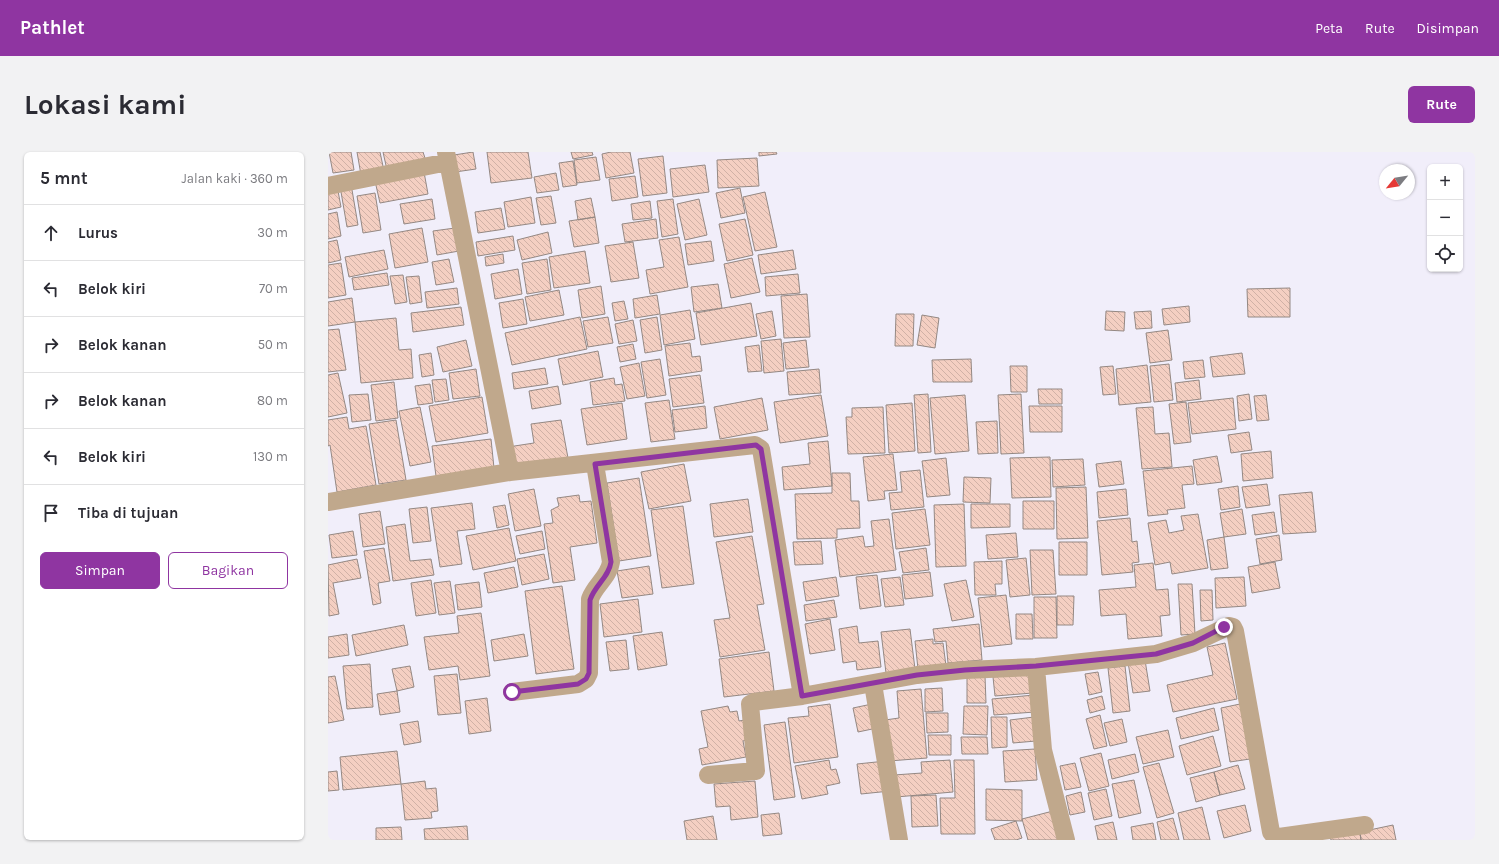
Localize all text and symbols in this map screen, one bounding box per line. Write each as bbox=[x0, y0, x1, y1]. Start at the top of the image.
text: Pathlet bbox=[20, 17, 85, 39]
text: Peta bbox=[1315, 20, 1343, 37]
text: Rute bbox=[1365, 20, 1395, 37]
text: Disimpan bbox=[1417, 20, 1479, 37]
button: Rute bbox=[1408, 86, 1475, 123]
text: Lokasi kami bbox=[24, 88, 186, 121]
north arrow bbox=[1379, 164, 1415, 200]
map controls bbox=[1427, 164, 1463, 272]
button: + bbox=[1427, 164, 1463, 200]
text: 5 mnt bbox=[40, 168, 88, 188]
text: Jalan kaki · 360 m bbox=[182, 171, 288, 186]
button: − bbox=[1427, 200, 1463, 236]
icon: ahead bbox=[40, 222, 62, 244]
text: Lurus bbox=[78, 224, 118, 242]
text: 30 m bbox=[257, 225, 288, 240]
button: locate bbox=[1427, 236, 1463, 272]
icon: left bbox=[40, 278, 62, 300]
text: Belok kiri bbox=[78, 280, 146, 298]
text: 70 m bbox=[259, 281, 288, 296]
icon: right bbox=[40, 334, 62, 356]
text: Belok kanan bbox=[78, 336, 167, 354]
text: 50 m bbox=[258, 337, 288, 352]
icon: right bbox=[40, 390, 62, 412]
text: Belok kanan bbox=[78, 392, 167, 410]
text: 80 m bbox=[257, 393, 288, 408]
icon: left bbox=[40, 446, 62, 468]
text: Belok kiri bbox=[78, 448, 146, 466]
text: 130 m bbox=[253, 449, 288, 464]
icon: arrive bbox=[40, 502, 62, 524]
text: Tiba di tujuan bbox=[78, 504, 178, 522]
button: Simpan bbox=[40, 552, 160, 589]
button: Bagikan bbox=[168, 552, 288, 589]
route end bbox=[1215, 618, 1233, 636]
route start bbox=[503, 683, 521, 701]

